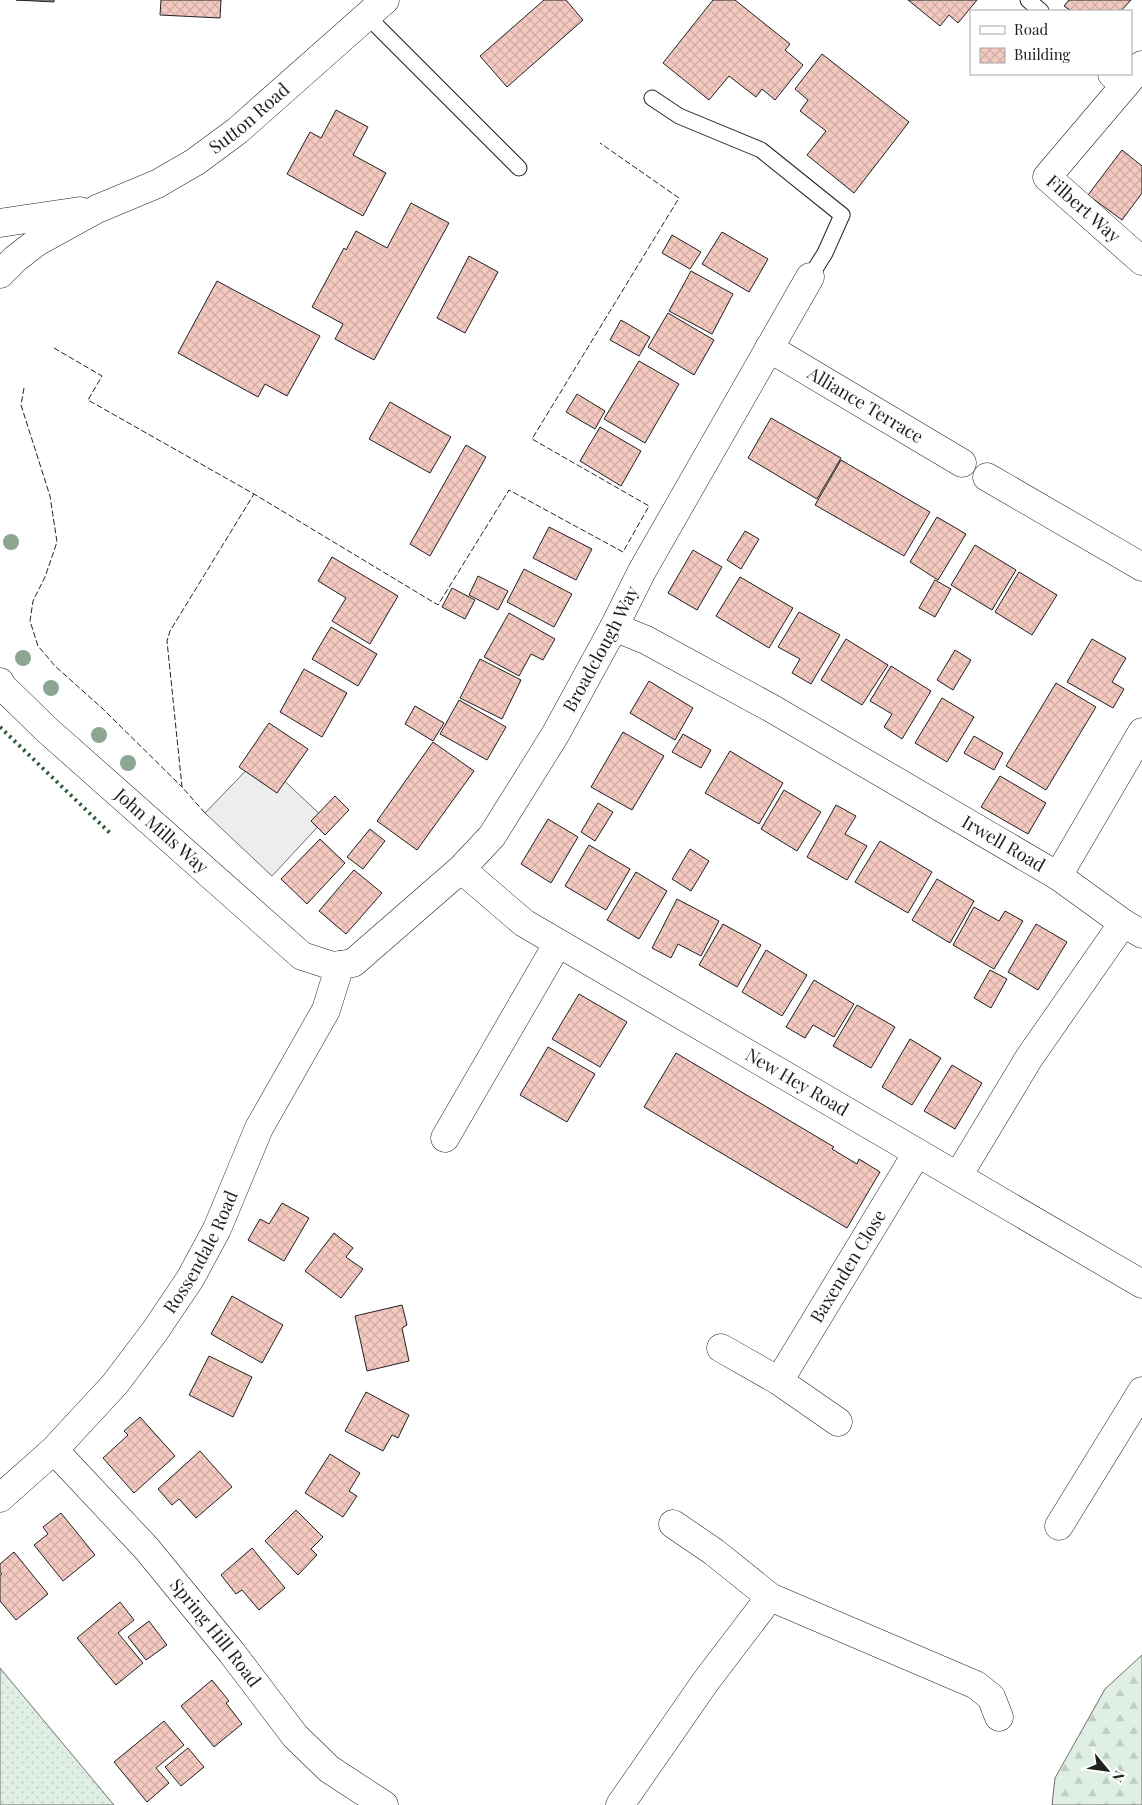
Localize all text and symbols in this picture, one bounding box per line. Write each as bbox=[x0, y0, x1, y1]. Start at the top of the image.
legend bbox=[970, 10, 1132, 75]
text: Road bbox=[1014, 19, 1048, 39]
text: Building bbox=[1014, 44, 1071, 64]
street label: Sutton Road bbox=[204, 77, 295, 159]
street label: Filbert Way bbox=[1042, 169, 1126, 248]
street label: Alliance Terrace bbox=[802, 360, 928, 448]
street label: Broadclough Way bbox=[557, 582, 644, 716]
street label: John Mills Way bbox=[109, 782, 214, 878]
street label: Irwell Road bbox=[958, 809, 1050, 877]
street label: New Hey Road bbox=[741, 1042, 854, 1121]
street label: Rossendale Road bbox=[157, 1186, 243, 1318]
street label: Baxenden Close bbox=[804, 1205, 891, 1327]
street label: Spring Hill Road bbox=[165, 1573, 267, 1692]
north arrow bbox=[1082, 1745, 1132, 1795]
text: N bbox=[1108, 1768, 1130, 1786]

